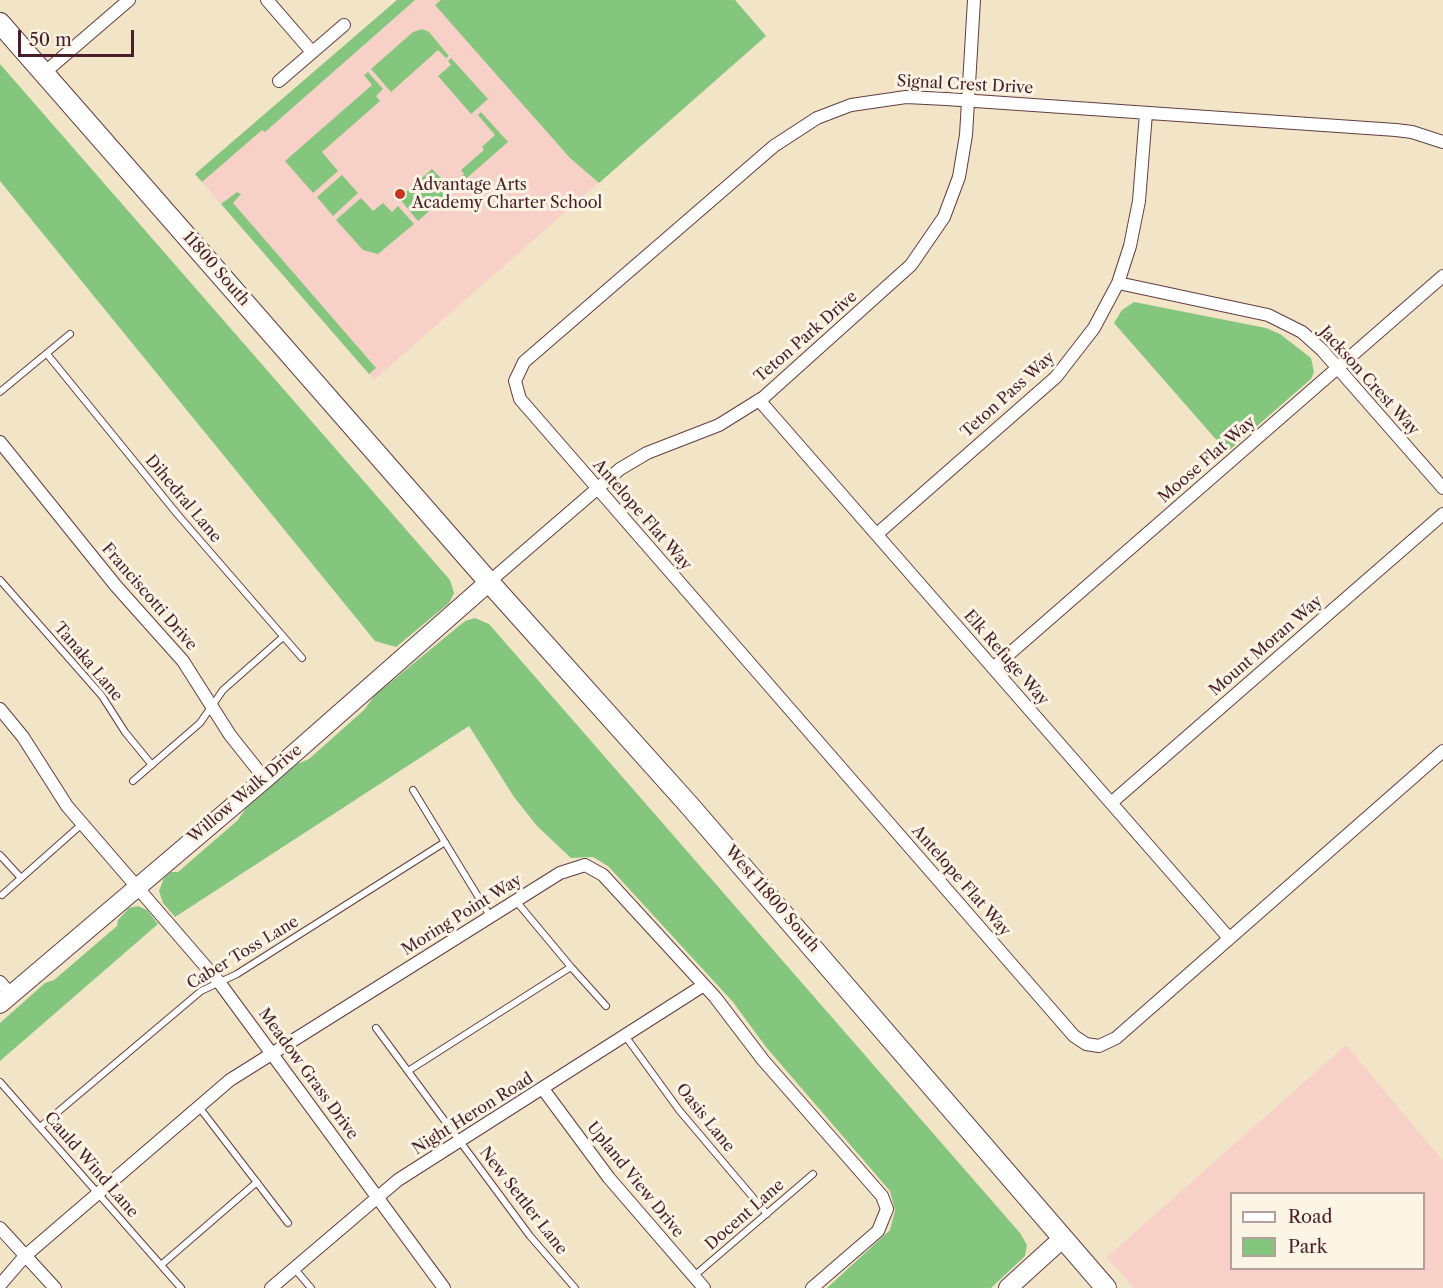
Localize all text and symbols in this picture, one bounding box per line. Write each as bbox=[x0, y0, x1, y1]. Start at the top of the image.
scale bar bbox=[21, 18, 136, 56]
text: 50 m bbox=[29, 29, 72, 51]
street label: Signal Crest Drive bbox=[896, 72, 1034, 98]
place label: Advantage Arts Academy Charter School bbox=[412, 175, 602, 213]
marker: Advantage Arts Academy Charter School bbox=[393, 187, 407, 201]
street label: 11800 South bbox=[178, 228, 254, 310]
street label: Teton Park Drive bbox=[751, 287, 861, 387]
street label: Jackson Crest Way bbox=[1315, 322, 1423, 440]
street label: Teton Pass Way bbox=[957, 348, 1059, 442]
street label: Moose Flat Way bbox=[1155, 413, 1259, 507]
street label: Dihedral Lane bbox=[141, 451, 225, 547]
street label: Antelope Flat Way bbox=[589, 456, 695, 574]
street label: Franciscotti Drive bbox=[97, 539, 201, 655]
street label: Mount Moran Way bbox=[1206, 592, 1326, 700]
street label: Elk Refuge Way bbox=[959, 606, 1053, 710]
street label: Tanaka Lane bbox=[50, 619, 126, 705]
street label: Willow Walk Drive bbox=[184, 741, 306, 847]
street label: Antelope Flat Way bbox=[908, 822, 1014, 940]
street label: West 11800 South bbox=[721, 842, 823, 956]
street label: Moring Point Way bbox=[399, 870, 525, 960]
street label: Caber Toss Lane bbox=[184, 912, 302, 994]
street label: Meadow Grass Drive bbox=[254, 1005, 362, 1143]
street label: Night Heron Road bbox=[409, 1069, 537, 1159]
street label: Oasis Lane bbox=[672, 1080, 738, 1156]
street label: Cauld Wind Lane bbox=[40, 1108, 142, 1222]
street label: Upland View Drive bbox=[582, 1118, 688, 1242]
street label: New Settler Lane bbox=[475, 1143, 571, 1259]
street label: Docent Lane bbox=[702, 1176, 788, 1254]
legend bbox=[1230, 1192, 1425, 1270]
text: Road bbox=[1288, 1206, 1333, 1228]
text: Park bbox=[1288, 1236, 1327, 1258]

